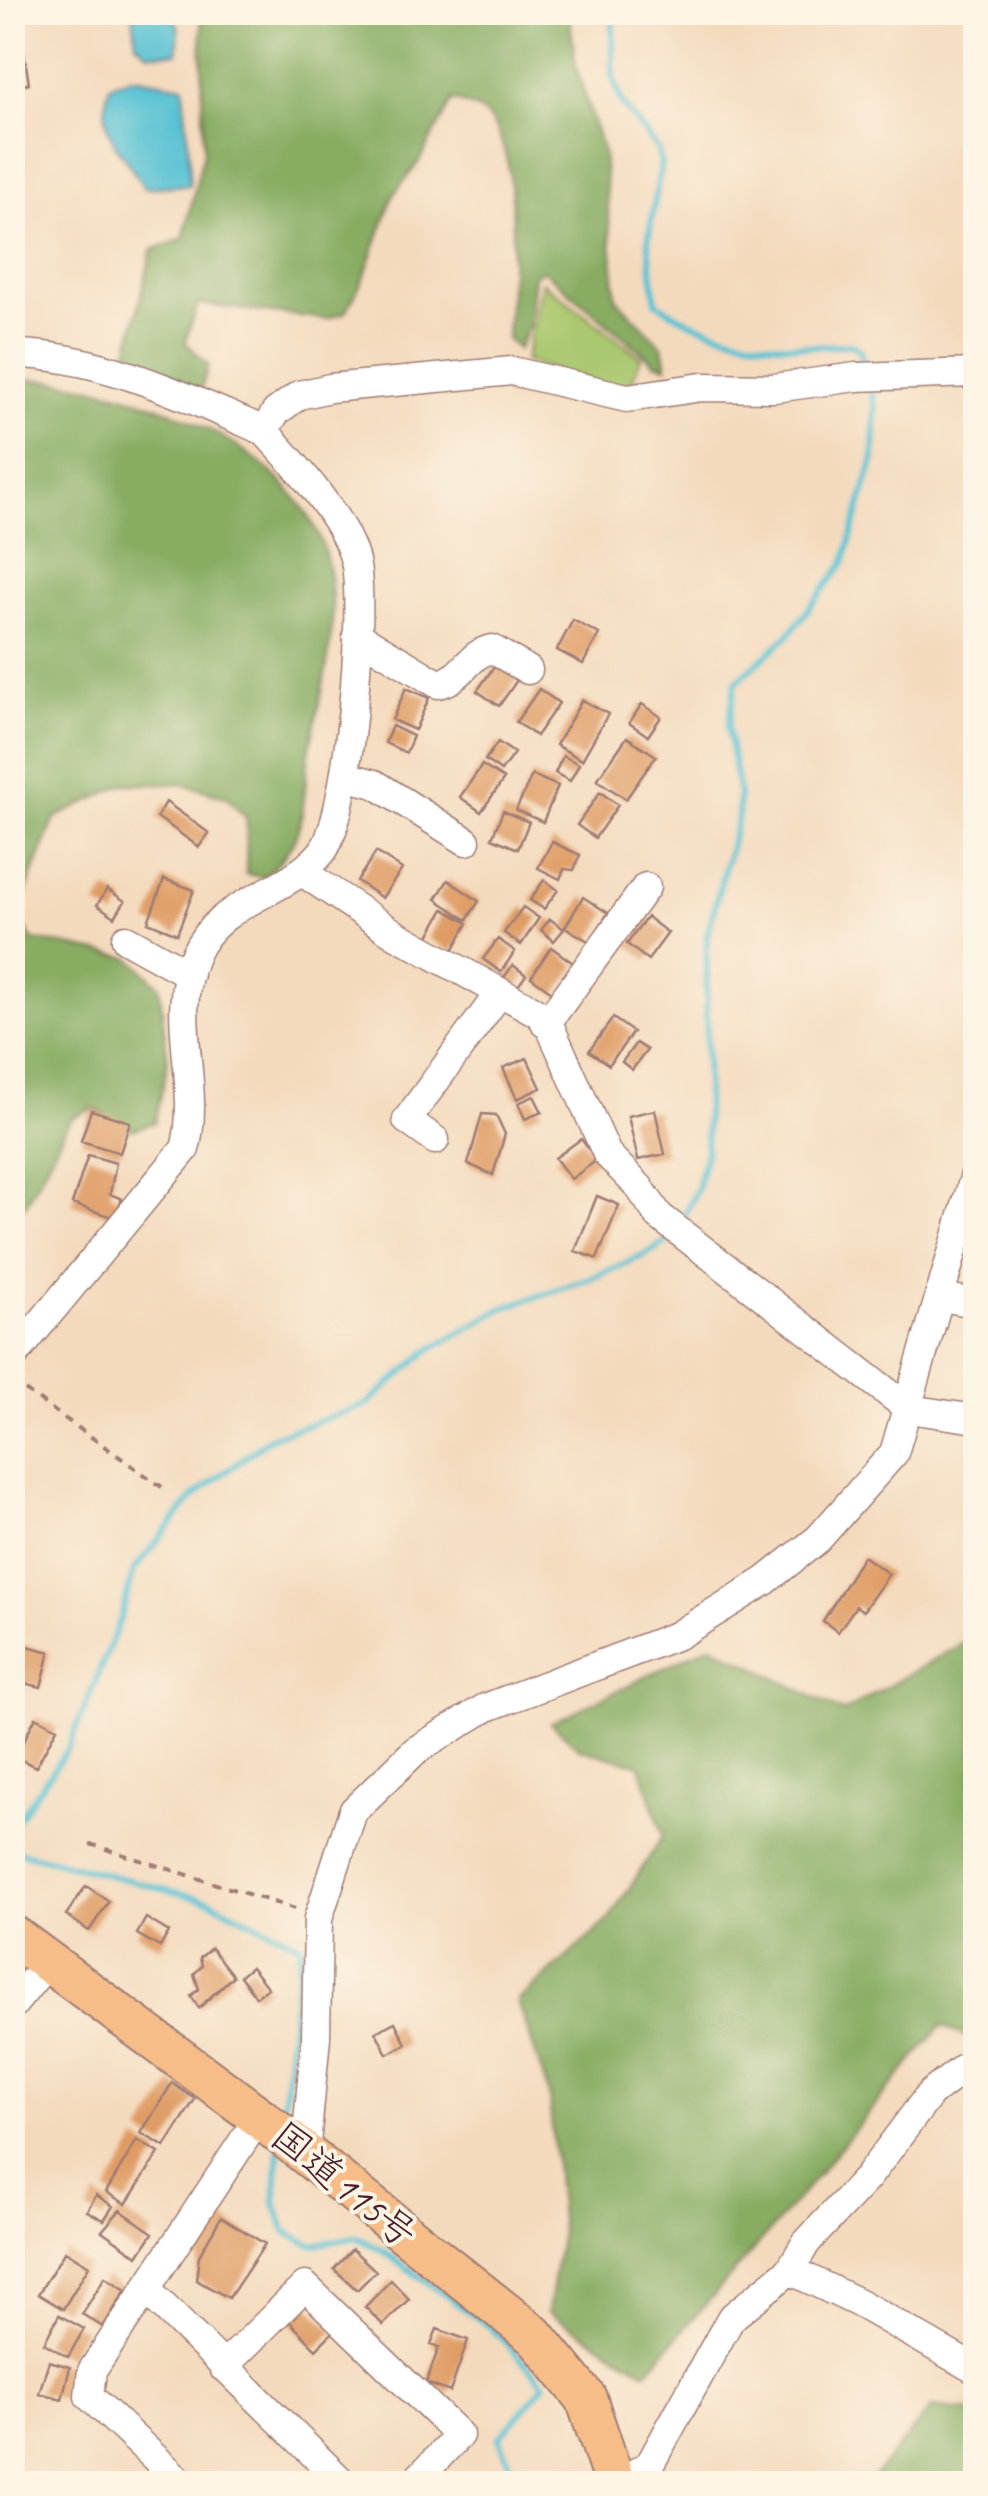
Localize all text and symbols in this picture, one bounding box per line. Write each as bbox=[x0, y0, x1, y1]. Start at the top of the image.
street label: 国道115号 bbox=[261, 2111, 427, 2259]

